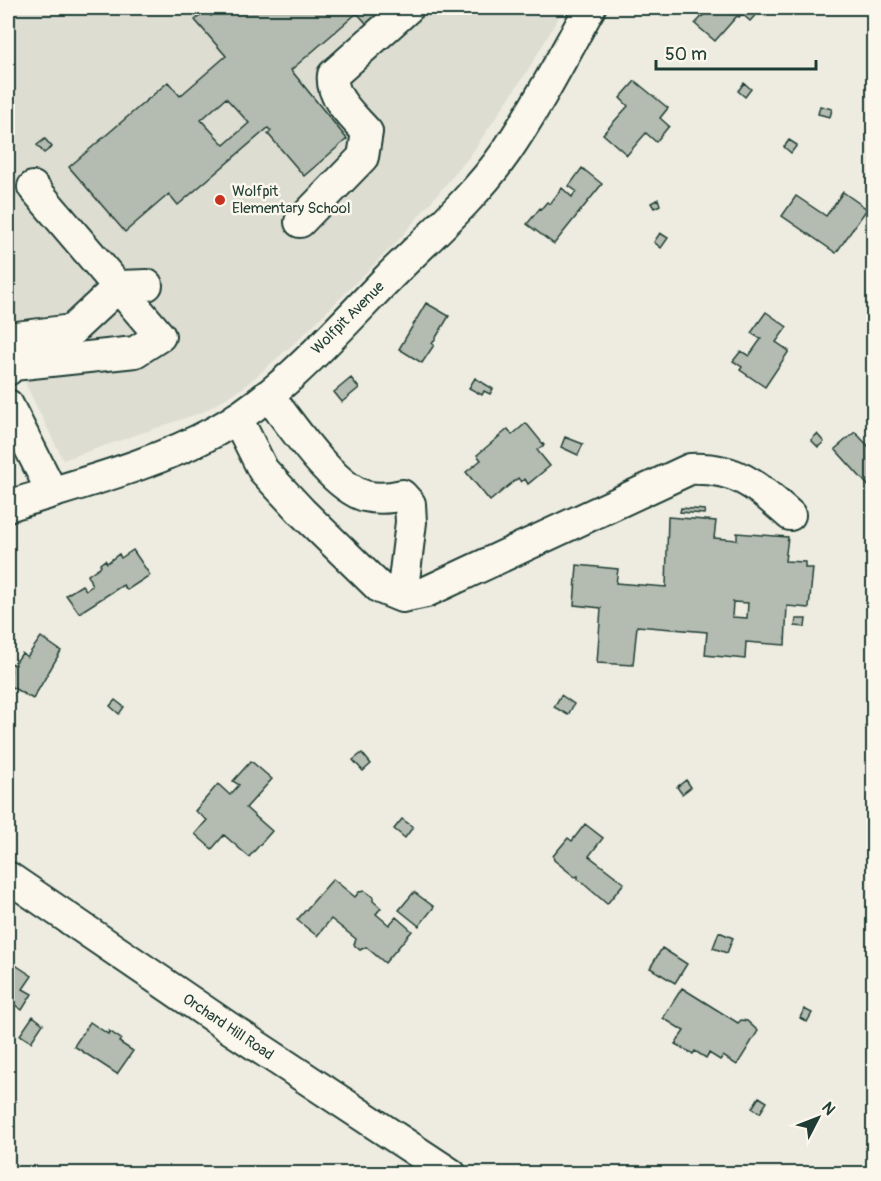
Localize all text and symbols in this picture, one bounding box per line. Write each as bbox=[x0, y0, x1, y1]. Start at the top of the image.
scale bar bbox=[656, 33, 816, 71]
text: 50 m bbox=[665, 43, 707, 66]
place label: Wolfpit Elementary School bbox=[232, 182, 351, 218]
marker: Wolfpit Elementary School bbox=[213, 193, 227, 207]
street label: Wolfpit Avenue bbox=[307, 277, 389, 359]
street label: Orchard Hill Road bbox=[179, 990, 277, 1064]
north arrow bbox=[788, 1088, 848, 1148]
text: N bbox=[817, 1098, 840, 1119]

